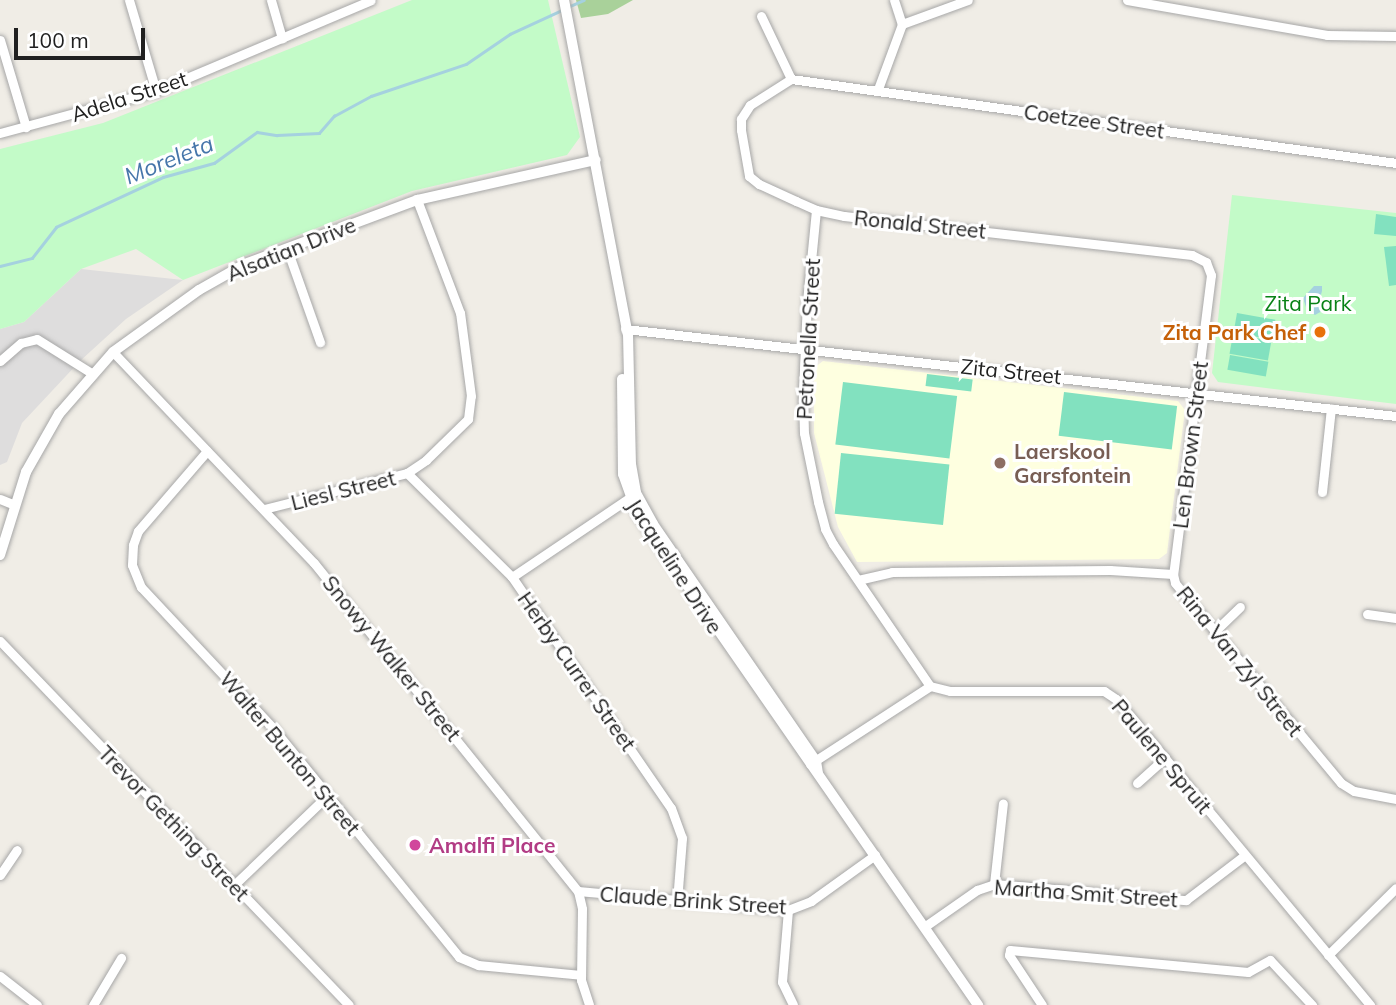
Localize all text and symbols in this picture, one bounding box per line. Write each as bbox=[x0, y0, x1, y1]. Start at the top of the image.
scale bar bbox=[18, 14, 149, 58]
text: 100 m bbox=[27, 27, 89, 53]
street label: Adela Street bbox=[68, 65, 190, 127]
street label: Coetzee Street bbox=[1022, 99, 1166, 143]
water label: Moreleta bbox=[121, 130, 217, 190]
street label: Ronald Street bbox=[853, 205, 987, 243]
street label: Alsatian Drive bbox=[223, 212, 359, 286]
street label: Petronella Street bbox=[791, 258, 825, 420]
park label: Zita Park bbox=[1264, 290, 1352, 316]
place label: Zita Park Chef bbox=[1163, 319, 1306, 345]
marker: Zita Park Chef bbox=[1312, 324, 1328, 340]
street label: Zita Street bbox=[959, 353, 1063, 389]
street label: Len Brown Street bbox=[1167, 360, 1213, 530]
place label: Laerskool Garsfontein bbox=[1014, 438, 1131, 488]
marker: Laerskool Garsfontein bbox=[992, 455, 1008, 471]
street label: Liesl Street bbox=[288, 465, 398, 515]
street label: Jacqueline Drive bbox=[622, 494, 728, 638]
street label: Snowy Walker Street bbox=[318, 570, 466, 746]
street label: Rina Van Zyl Street bbox=[1172, 581, 1308, 741]
street label: Herby Currer Street bbox=[513, 587, 641, 755]
street label: Walter Bunton Street bbox=[214, 666, 366, 840]
street label: Paulene Spruit bbox=[1107, 694, 1217, 818]
street label: Trevor Gething Street bbox=[93, 740, 255, 906]
place label: Amalfi Place bbox=[429, 832, 555, 858]
marker: Amalfi Place bbox=[407, 837, 423, 853]
street label: Martha Smit Street bbox=[993, 874, 1179, 912]
street label: Claude Brink Street bbox=[599, 881, 787, 919]

